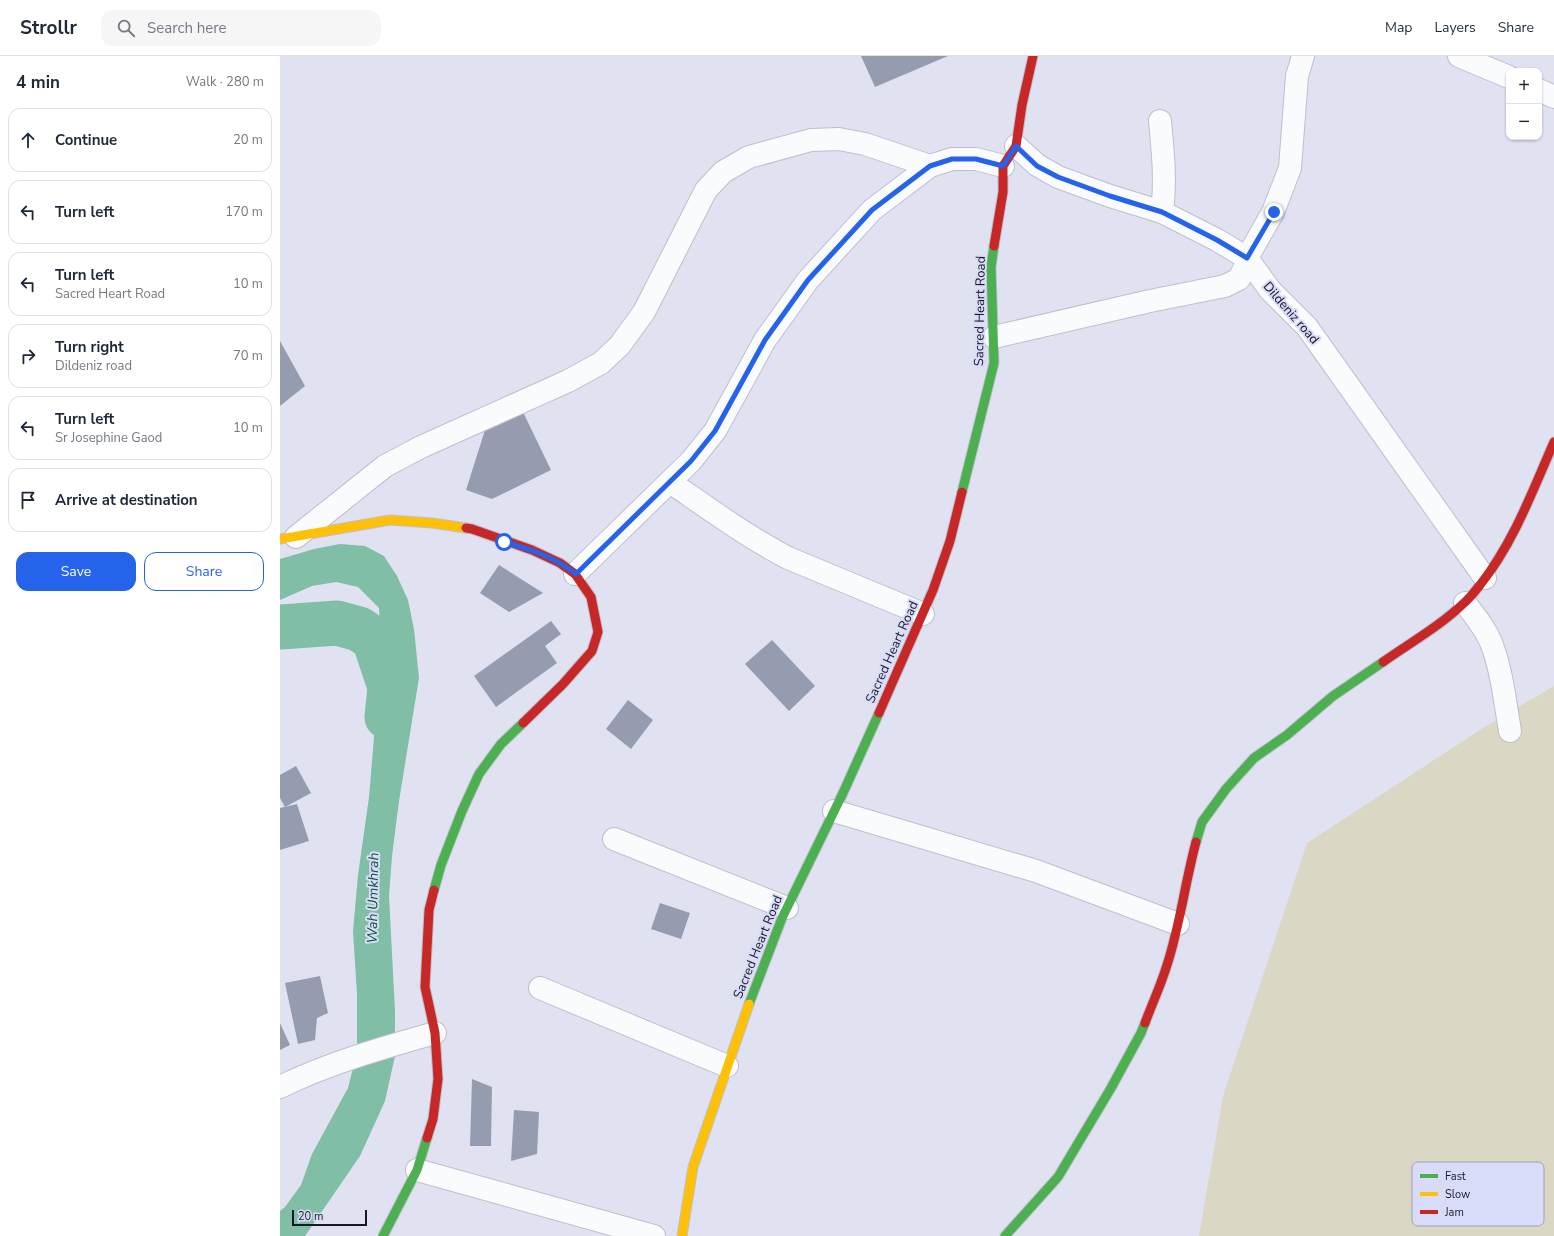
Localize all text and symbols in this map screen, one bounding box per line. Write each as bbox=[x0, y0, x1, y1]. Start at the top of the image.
search box bbox=[101, 10, 381, 46]
text: Strollr bbox=[20, 15, 77, 41]
icon: search bbox=[115, 17, 137, 39]
text: Search here bbox=[147, 18, 227, 38]
text: Map bbox=[1385, 18, 1412, 37]
text: Layers bbox=[1434, 18, 1476, 37]
text: Share bbox=[1498, 18, 1534, 37]
map controls bbox=[1506, 68, 1542, 140]
button: + bbox=[1506, 68, 1542, 104]
text: 4 min bbox=[16, 71, 60, 94]
text: Walk · 280 m bbox=[186, 73, 264, 91]
button: − bbox=[1506, 104, 1542, 140]
icon: ahead bbox=[17, 129, 39, 151]
text: Continue bbox=[55, 130, 117, 150]
text: 20 m bbox=[233, 131, 263, 149]
icon: left bbox=[17, 201, 39, 223]
text: Turn left bbox=[55, 202, 114, 222]
text: 170 m bbox=[225, 203, 263, 221]
route end bbox=[1265, 203, 1283, 221]
street label: Sacred Heart Road bbox=[970, 256, 990, 366]
text: Turn left bbox=[55, 265, 114, 285]
icon: left bbox=[17, 273, 39, 295]
text: 10 m bbox=[233, 275, 263, 293]
street label: Dildeniz road bbox=[1259, 278, 1323, 348]
text: Sacred Heart Road bbox=[55, 285, 165, 303]
text: Turn right bbox=[55, 337, 124, 357]
icon: right bbox=[17, 345, 39, 367]
text: 70 m bbox=[233, 347, 263, 365]
text: Dildeniz road bbox=[55, 357, 132, 375]
text: Turn left bbox=[55, 409, 114, 429]
icon: left bbox=[17, 417, 39, 439]
text: 10 m bbox=[233, 419, 263, 437]
text: Sr Josephine Gaod bbox=[55, 429, 162, 447]
icon: arrive bbox=[17, 489, 39, 511]
text: Arrive at destination bbox=[55, 490, 198, 510]
route start bbox=[495, 533, 513, 551]
button: Save bbox=[16, 552, 136, 591]
button: Share bbox=[144, 552, 264, 591]
street label: Sacred Heart Road bbox=[861, 598, 923, 706]
water label: Wah Umkhrah bbox=[363, 852, 383, 944]
street label: Sacred Heart Road bbox=[729, 893, 787, 1001]
legend bbox=[1412, 1162, 1544, 1226]
text: Fast bbox=[1445, 1169, 1466, 1184]
text: Slow bbox=[1445, 1187, 1470, 1202]
text: Jam bbox=[1444, 1205, 1464, 1220]
scale bar bbox=[292, 1208, 367, 1227]
text: 20 m bbox=[298, 1209, 323, 1224]

